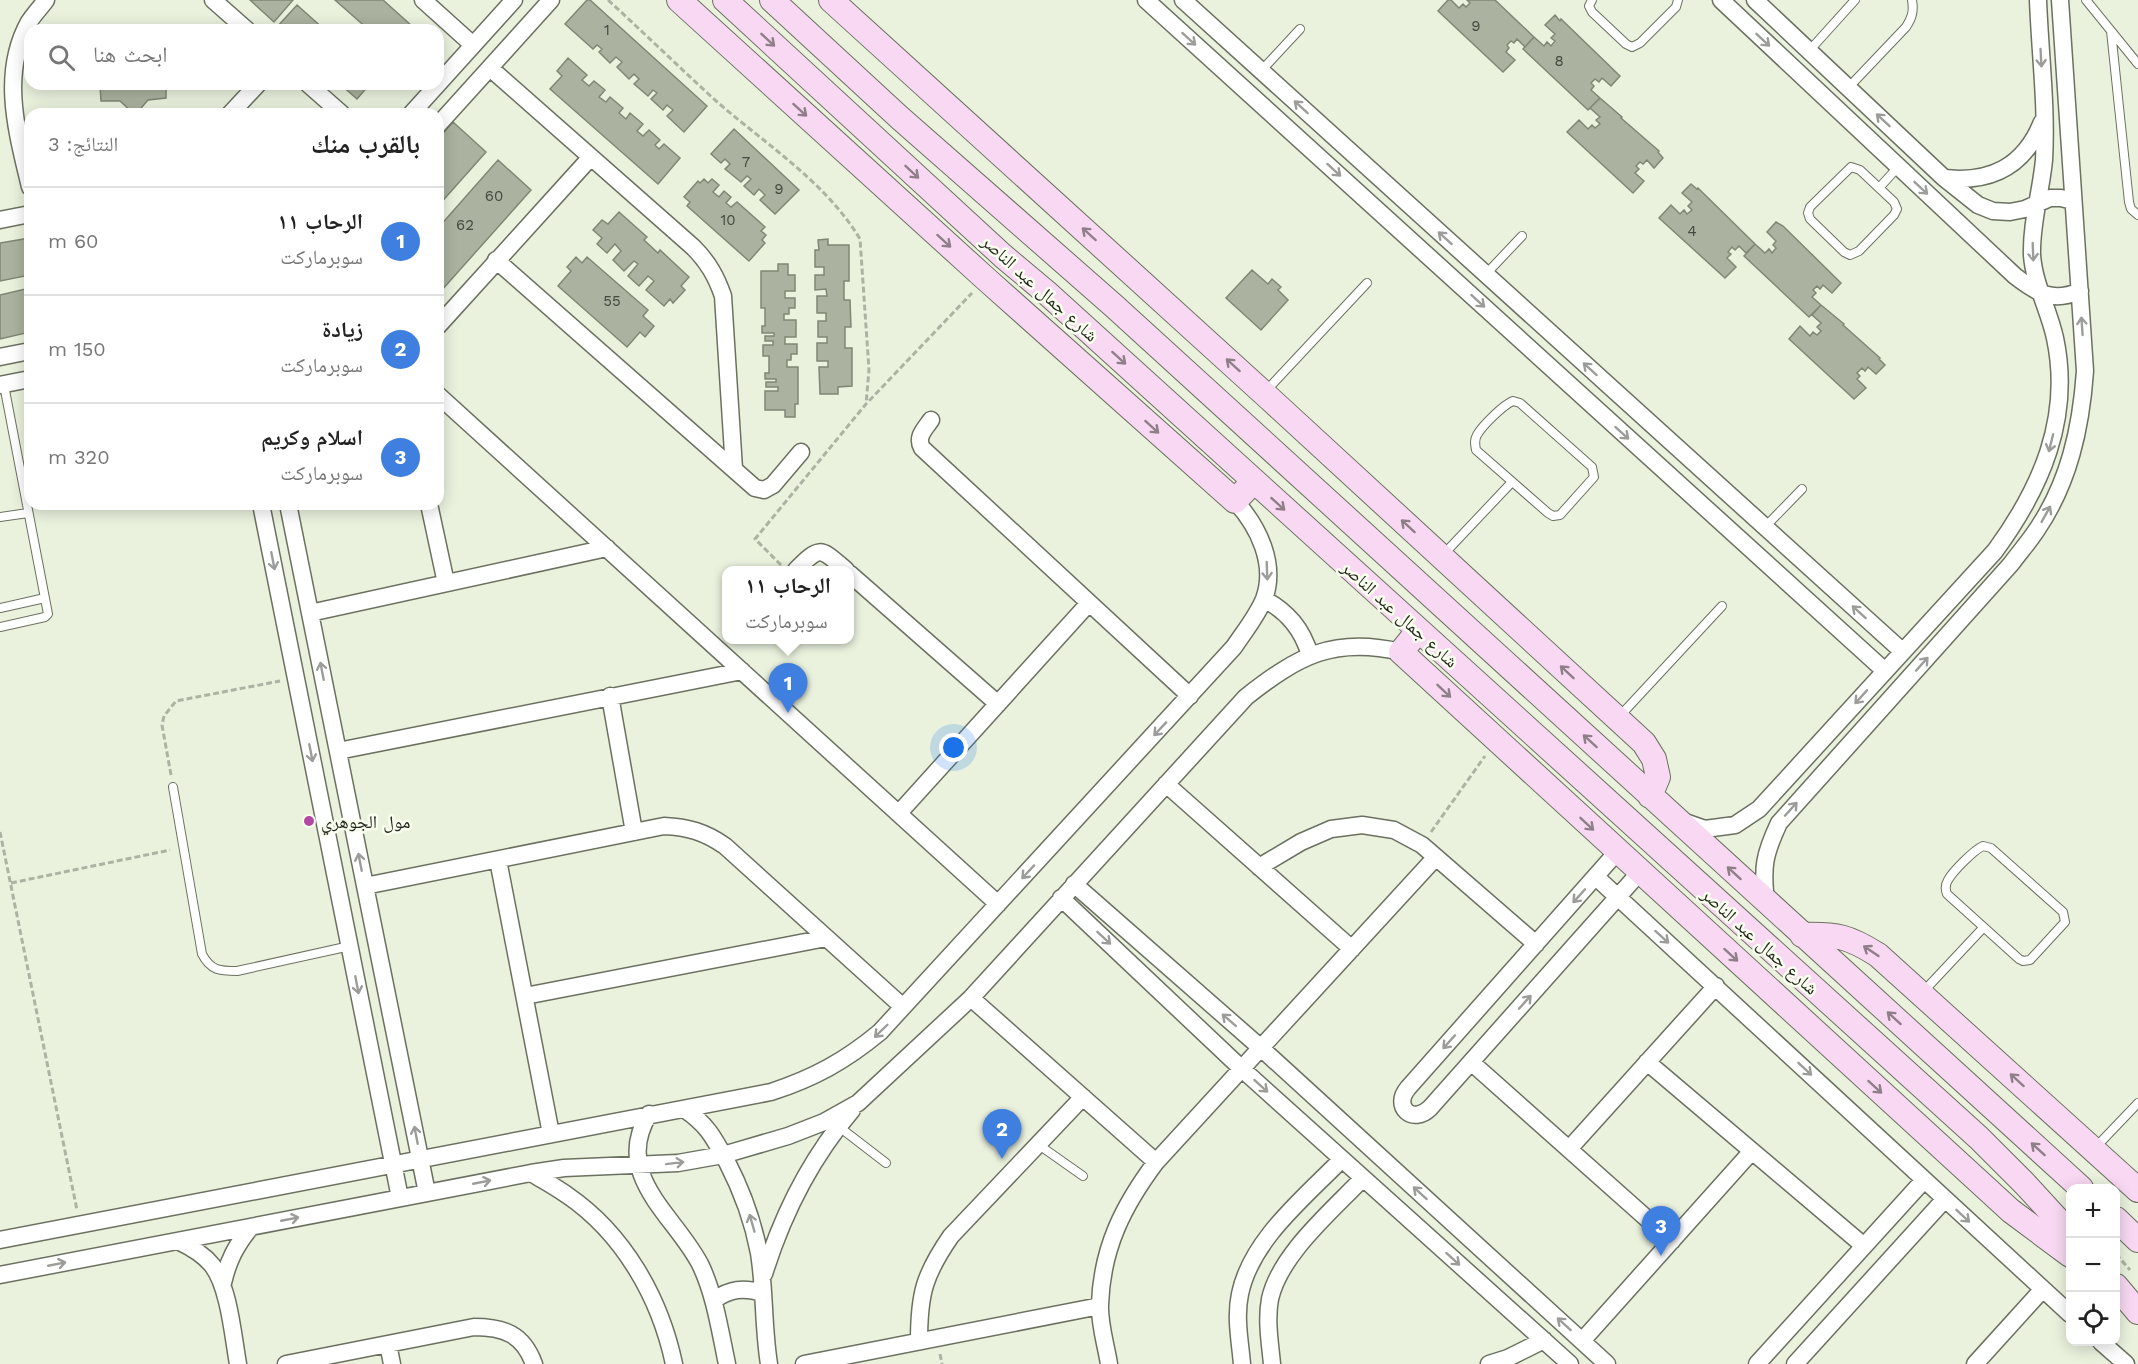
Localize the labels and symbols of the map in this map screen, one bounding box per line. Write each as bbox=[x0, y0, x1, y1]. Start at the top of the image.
house number: 9 bbox=[1471, 17, 1481, 35]
house number: 1 bbox=[604, 21, 610, 39]
one-way arrow bbox=[760, 32, 775, 46]
one-way arrow bbox=[1182, 32, 1197, 46]
one-way arrow bbox=[1756, 33, 1771, 47]
one-way arrow bbox=[2035, 48, 2046, 68]
house number: 8 bbox=[1554, 52, 1564, 70]
one-way arrow bbox=[1294, 100, 1309, 114]
one-way arrow bbox=[792, 103, 807, 117]
one-way arrow bbox=[1875, 113, 1890, 128]
house number: 7 bbox=[742, 153, 750, 171]
one-way arrow bbox=[1326, 163, 1341, 177]
one-way arrow bbox=[904, 164, 919, 179]
house number: 9 bbox=[774, 180, 784, 198]
one-way arrow bbox=[1913, 181, 1928, 195]
house number: 60 bbox=[485, 187, 503, 205]
house number: 10 bbox=[720, 211, 736, 229]
house number: 62 bbox=[456, 216, 474, 234]
house number: 4 bbox=[1687, 222, 1697, 240]
one-way arrow bbox=[1081, 227, 1096, 241]
street label: شارع جمال عبد الناصر bbox=[976, 230, 1102, 346]
one-way arrow bbox=[1438, 231, 1453, 245]
one-way arrow bbox=[936, 234, 951, 248]
one-way arrow bbox=[2027, 242, 2038, 262]
house number: 55 bbox=[603, 292, 621, 310]
one-way arrow bbox=[1470, 294, 1485, 308]
one-way arrow bbox=[2077, 317, 2088, 337]
one-way arrow bbox=[1111, 351, 1126, 365]
one-way arrow bbox=[1226, 359, 1241, 373]
one-way arrow bbox=[1583, 362, 1598, 376]
one-way arrow bbox=[1144, 420, 1159, 434]
one-way arrow bbox=[1615, 425, 1630, 440]
one-way arrow bbox=[2045, 433, 2057, 452]
one-way arrow bbox=[1271, 497, 1286, 511]
one-way arrow bbox=[2041, 506, 2052, 524]
one-way arrow bbox=[1400, 519, 1415, 533]
one-way arrow bbox=[268, 551, 279, 571]
street label: شارع جمال عبد الناصر bbox=[1336, 556, 1462, 672]
one-way arrow bbox=[1261, 561, 1272, 581]
one-way arrow bbox=[1852, 605, 1867, 619]
one-way arrow bbox=[1915, 657, 1929, 672]
one-way arrow bbox=[316, 662, 327, 681]
pin: 1 bbox=[768, 664, 808, 713]
one-way arrow bbox=[1559, 665, 1574, 679]
one-way arrow bbox=[1436, 684, 1451, 699]
one-way arrow bbox=[1854, 689, 1868, 704]
one-way arrow bbox=[1153, 721, 1167, 736]
your location bbox=[939, 733, 968, 762]
one-way arrow bbox=[1583, 734, 1598, 748]
one-way arrow bbox=[306, 742, 317, 762]
one-way arrow bbox=[1784, 802, 1798, 817]
place label: مول الجوهري bbox=[321, 811, 411, 836]
marker: مول الجوهري bbox=[302, 814, 316, 828]
one-way arrow bbox=[1579, 817, 1594, 831]
one-way arrow bbox=[354, 853, 365, 872]
one-way arrow bbox=[1020, 864, 1035, 879]
one-way arrow bbox=[1727, 866, 1742, 880]
street label: شارع جمال عبد الناصر bbox=[1696, 883, 1822, 999]
one-way arrow bbox=[1572, 888, 1586, 903]
one-way arrow bbox=[1654, 930, 1669, 944]
one-way arrow bbox=[1096, 931, 1111, 945]
one-way arrow bbox=[1863, 945, 1880, 957]
one-way arrow bbox=[1723, 948, 1738, 962]
one-way arrow bbox=[352, 975, 363, 994]
one-way arrow bbox=[1518, 995, 1532, 1010]
one-way arrow bbox=[1886, 1011, 1901, 1025]
one-way arrow bbox=[1222, 1013, 1237, 1027]
one-way arrow bbox=[874, 1023, 889, 1038]
one-way arrow bbox=[1442, 1034, 1456, 1049]
one-way arrow bbox=[1797, 1062, 1812, 1076]
one-way arrow bbox=[2009, 1073, 2024, 1087]
one-way arrow bbox=[1253, 1079, 1268, 1093]
one-way arrow bbox=[1867, 1080, 1882, 1094]
pin: 2 bbox=[982, 1110, 1022, 1159]
one-way arrow bbox=[410, 1126, 421, 1146]
one-way arrow bbox=[2031, 1142, 2046, 1156]
one-way arrow bbox=[665, 1157, 685, 1168]
one-way arrow bbox=[471, 1176, 491, 1187]
one-way arrow bbox=[1413, 1186, 1428, 1200]
pin: 3 bbox=[1642, 1206, 1680, 1256]
one-way arrow bbox=[1956, 1209, 1971, 1223]
one-way arrow bbox=[280, 1213, 300, 1224]
one-way arrow bbox=[746, 1214, 757, 1233]
one-way arrow bbox=[1445, 1252, 1460, 1266]
one-way arrow bbox=[47, 1258, 67, 1269]
one-way arrow bbox=[1557, 1318, 1572, 1332]

